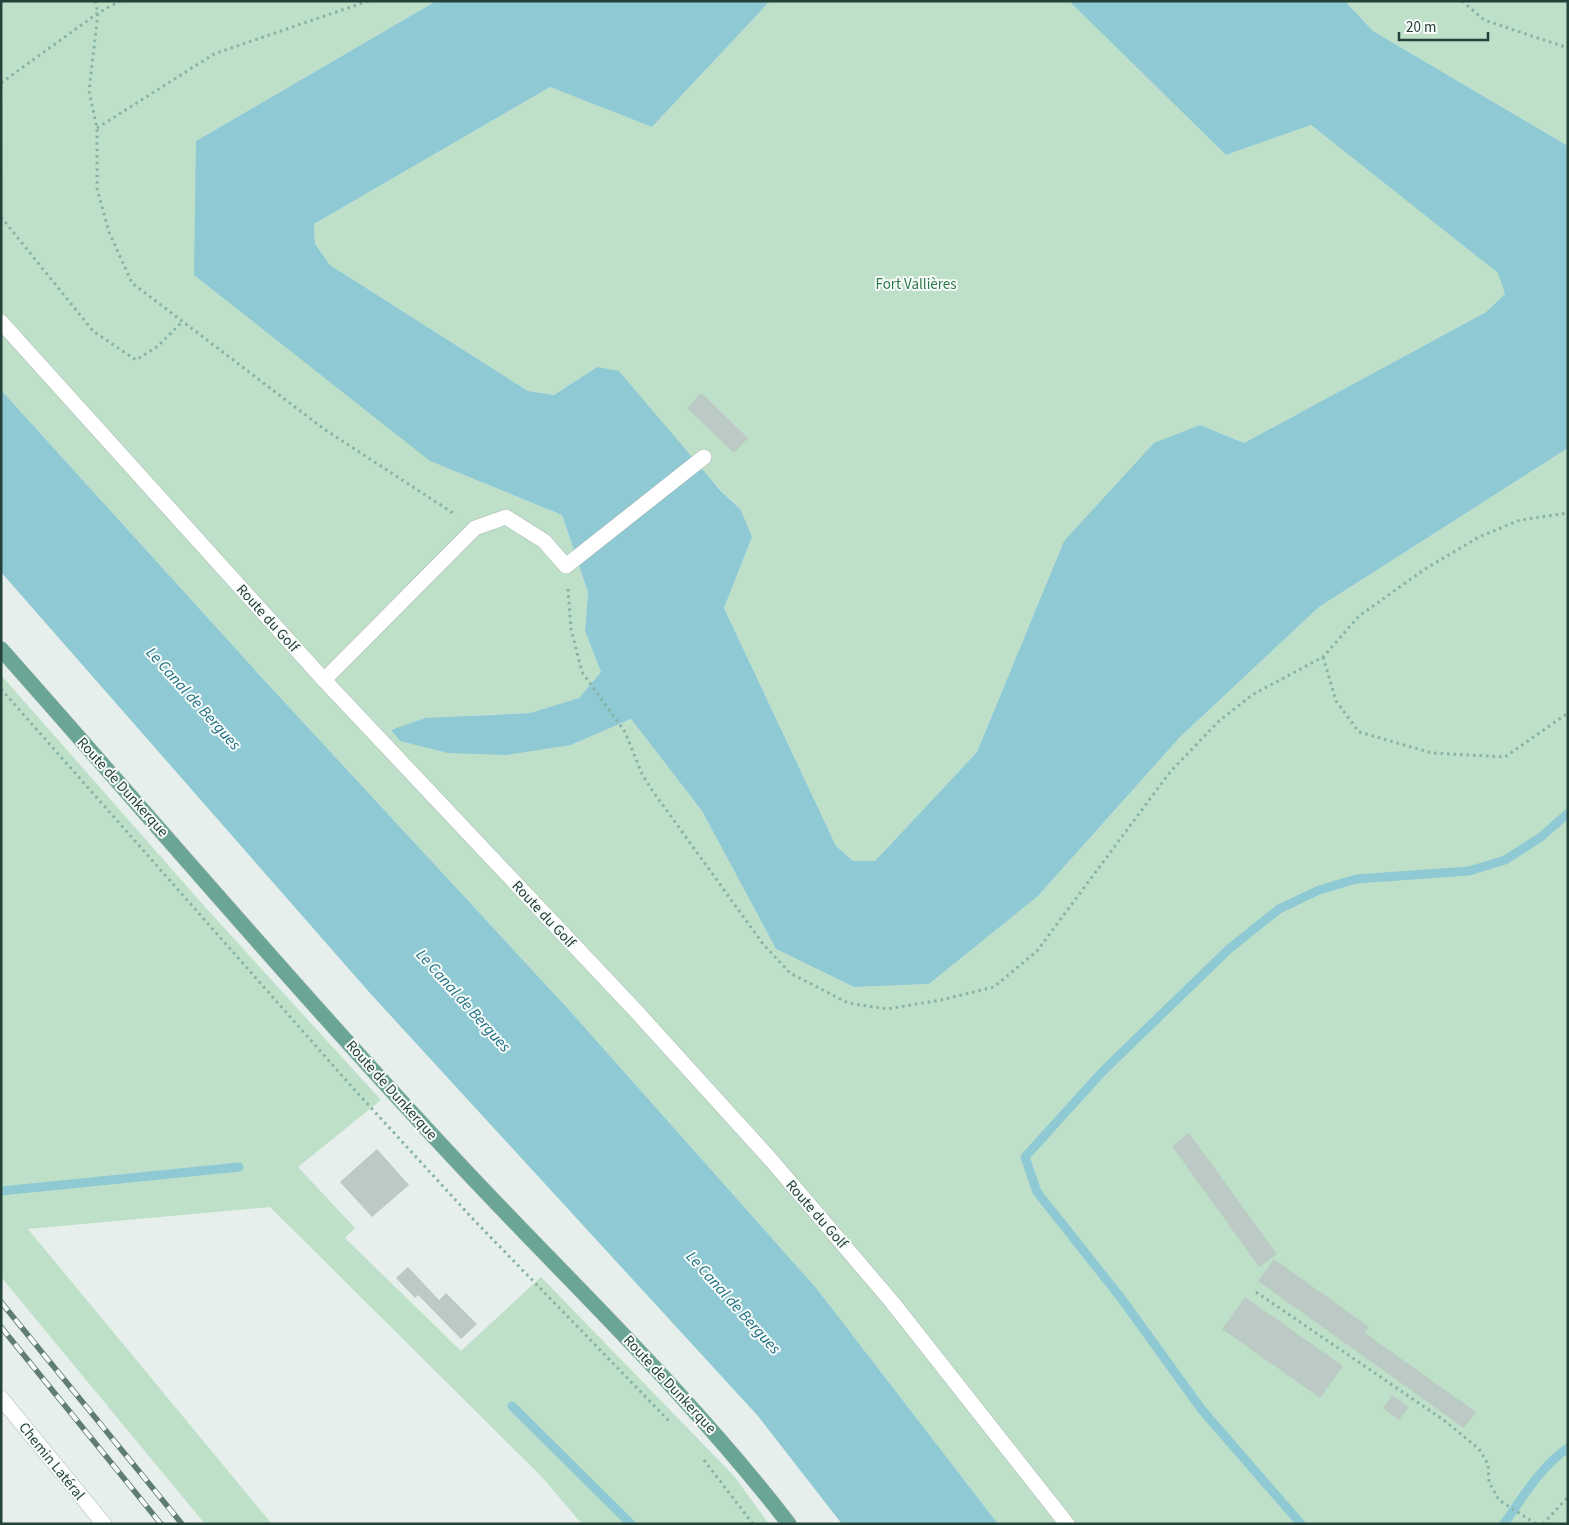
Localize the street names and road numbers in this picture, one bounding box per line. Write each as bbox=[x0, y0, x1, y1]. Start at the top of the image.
street label: Route du Golf bbox=[231, 580, 304, 657]
street label: Route de Dunkerque bbox=[72, 733, 173, 842]
street label: Route du Golf bbox=[507, 876, 581, 953]
street label: Route de Dunkerque bbox=[341, 1036, 442, 1145]
street label: Route du Golf bbox=[781, 1175, 853, 1254]
street label: Route de Dunkerque bbox=[618, 1330, 721, 1438]
street label: Chemin Latéral bbox=[14, 1418, 90, 1505]

